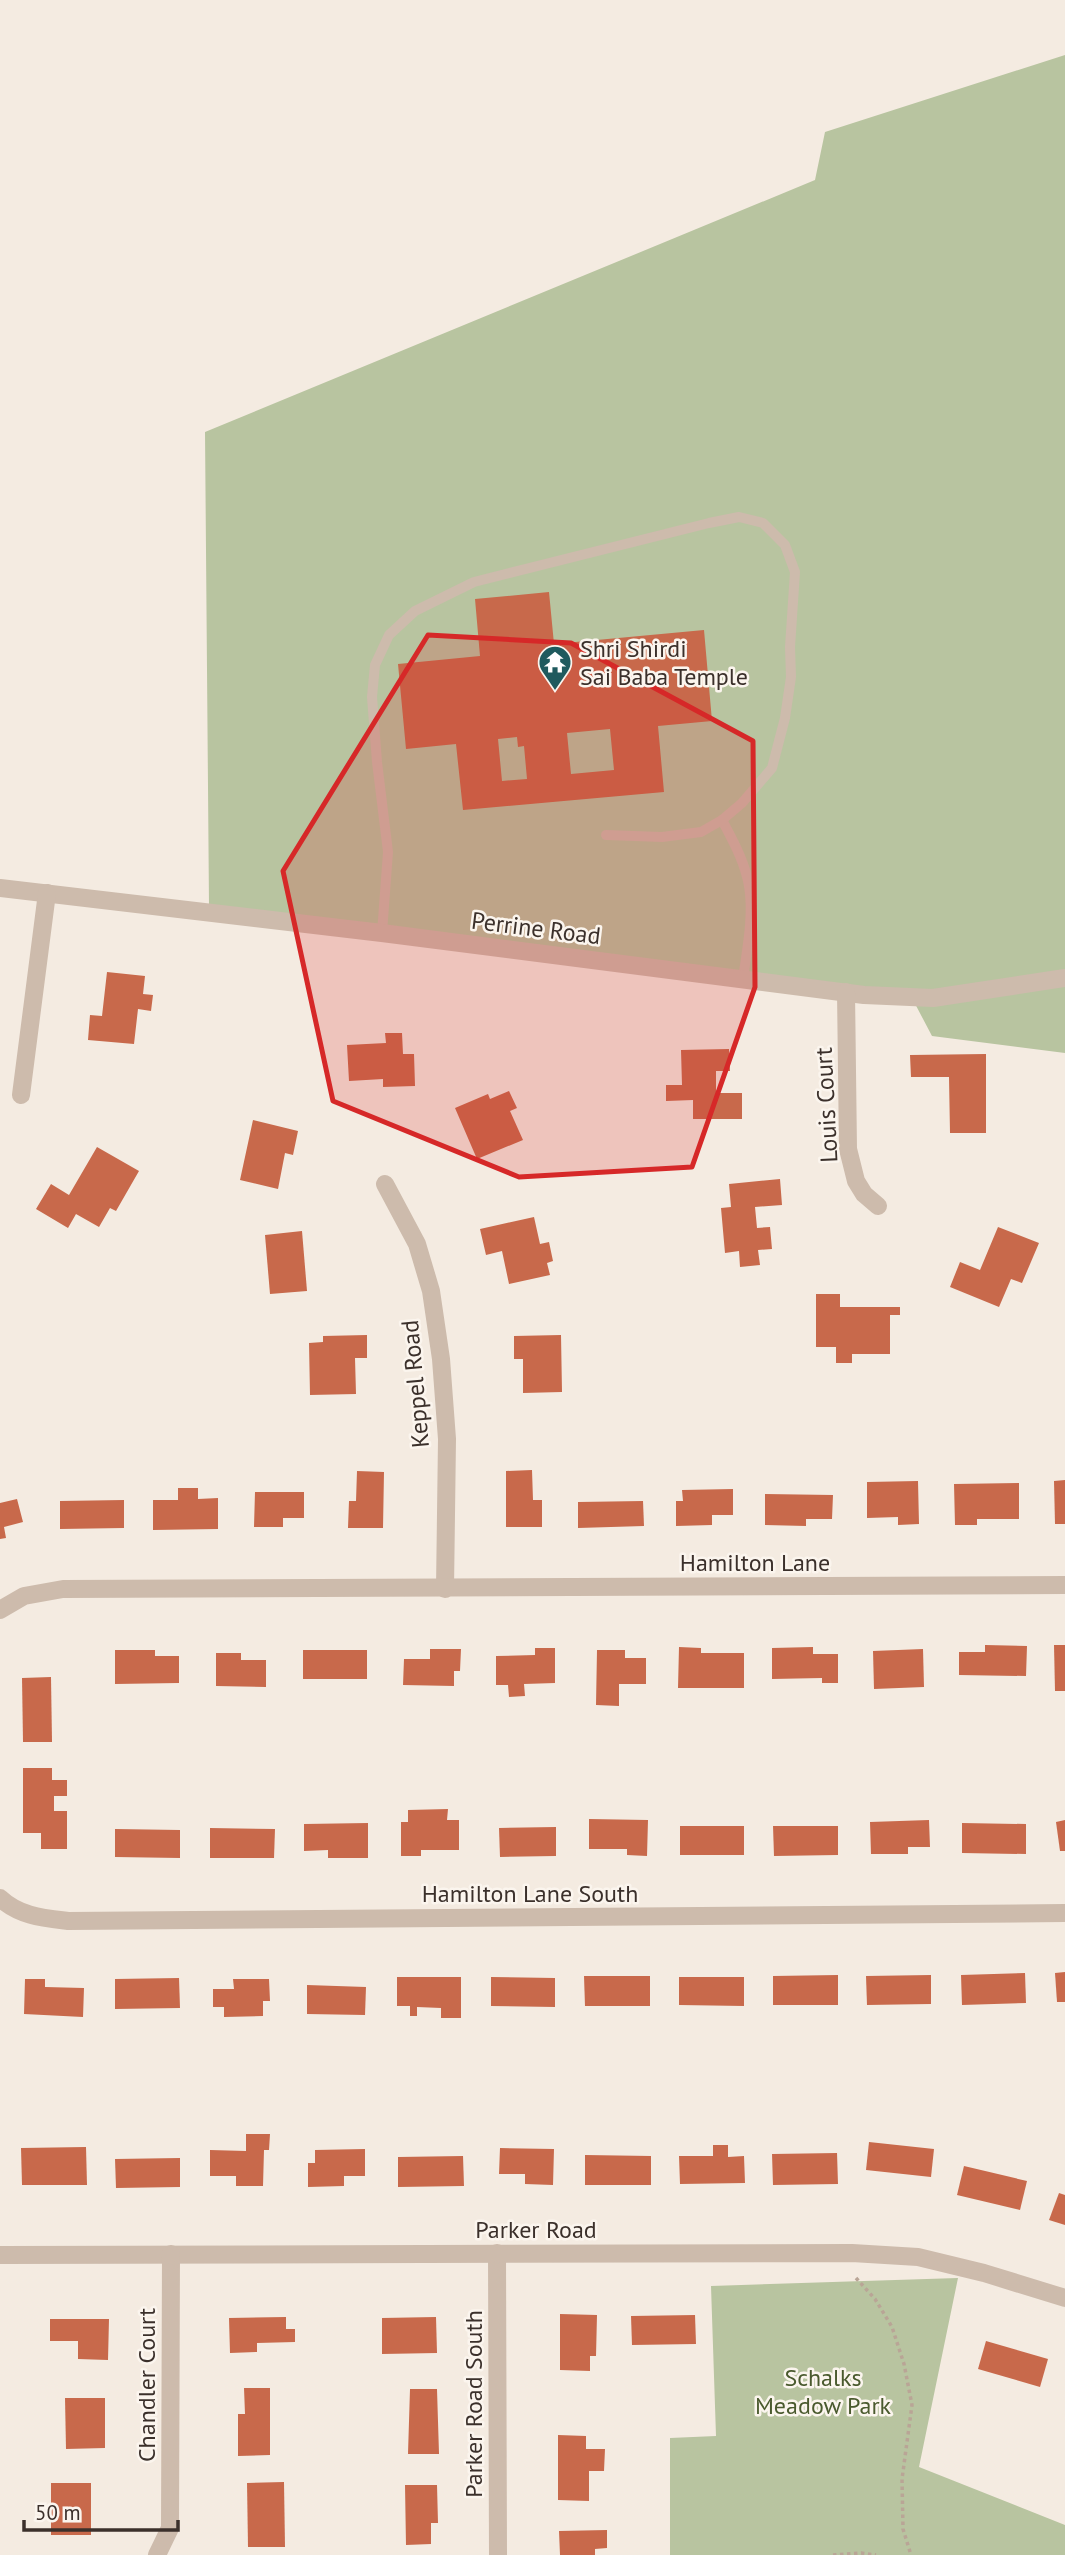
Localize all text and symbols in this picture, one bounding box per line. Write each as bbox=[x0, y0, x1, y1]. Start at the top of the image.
place label: Shri Shirdi Sai Baba Temple bbox=[580, 633, 748, 692]
temple icon: Shri Shirdi Sai Baba Temple bbox=[536, 643, 574, 692]
street label: Perrine Road bbox=[470, 905, 602, 951]
street label: Louis Court bbox=[808, 1047, 844, 1163]
street label: Keppel Road bbox=[394, 1319, 436, 1449]
street label: Hamilton Lane bbox=[680, 1547, 830, 1578]
street label: Hamilton Lane South bbox=[422, 1878, 638, 1909]
street label: Parker Road bbox=[475, 2214, 597, 2245]
street label: Chandler Court bbox=[131, 2308, 162, 2462]
street label: Parker Road South bbox=[458, 2310, 489, 2498]
park label: Schalks Meadow Park bbox=[755, 2362, 892, 2421]
scale bar bbox=[24, 2488, 178, 2532]
text: 50 m bbox=[35, 2499, 81, 2526]

